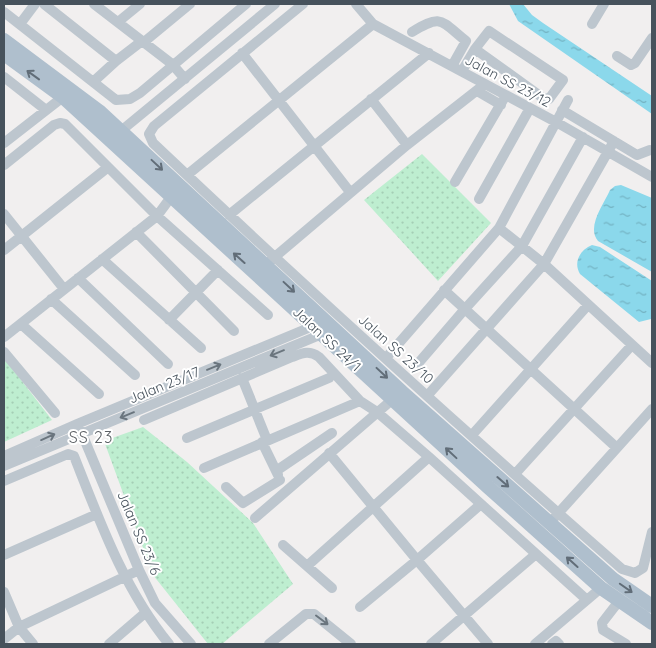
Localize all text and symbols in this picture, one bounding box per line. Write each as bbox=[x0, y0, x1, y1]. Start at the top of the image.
street label: Jalan SS 23/12 bbox=[462, 51, 554, 111]
one-way arrow bbox=[26, 70, 40, 80]
one-way arrow bbox=[150, 159, 163, 170]
one-way arrow bbox=[232, 252, 245, 264]
one-way arrow bbox=[283, 281, 296, 292]
street label: Jalan SS 24/1 bbox=[289, 303, 365, 375]
street label: Jalan SS 23/10 bbox=[354, 310, 438, 388]
one-way arrow bbox=[270, 349, 285, 358]
one-way arrow bbox=[206, 362, 221, 371]
street label: Jalan 23/17 bbox=[126, 363, 202, 407]
one-way arrow bbox=[376, 367, 388, 379]
one-way arrow bbox=[120, 410, 135, 420]
district label: SS 23 bbox=[69, 427, 113, 447]
one-way arrow bbox=[40, 431, 55, 441]
one-way arrow bbox=[444, 447, 457, 459]
one-way arrow bbox=[496, 476, 509, 487]
street label: Jalan SS 23/6 bbox=[113, 488, 165, 578]
one-way arrow bbox=[565, 556, 578, 568]
one-way arrow bbox=[619, 583, 633, 593]
one-way arrow bbox=[315, 615, 329, 625]

